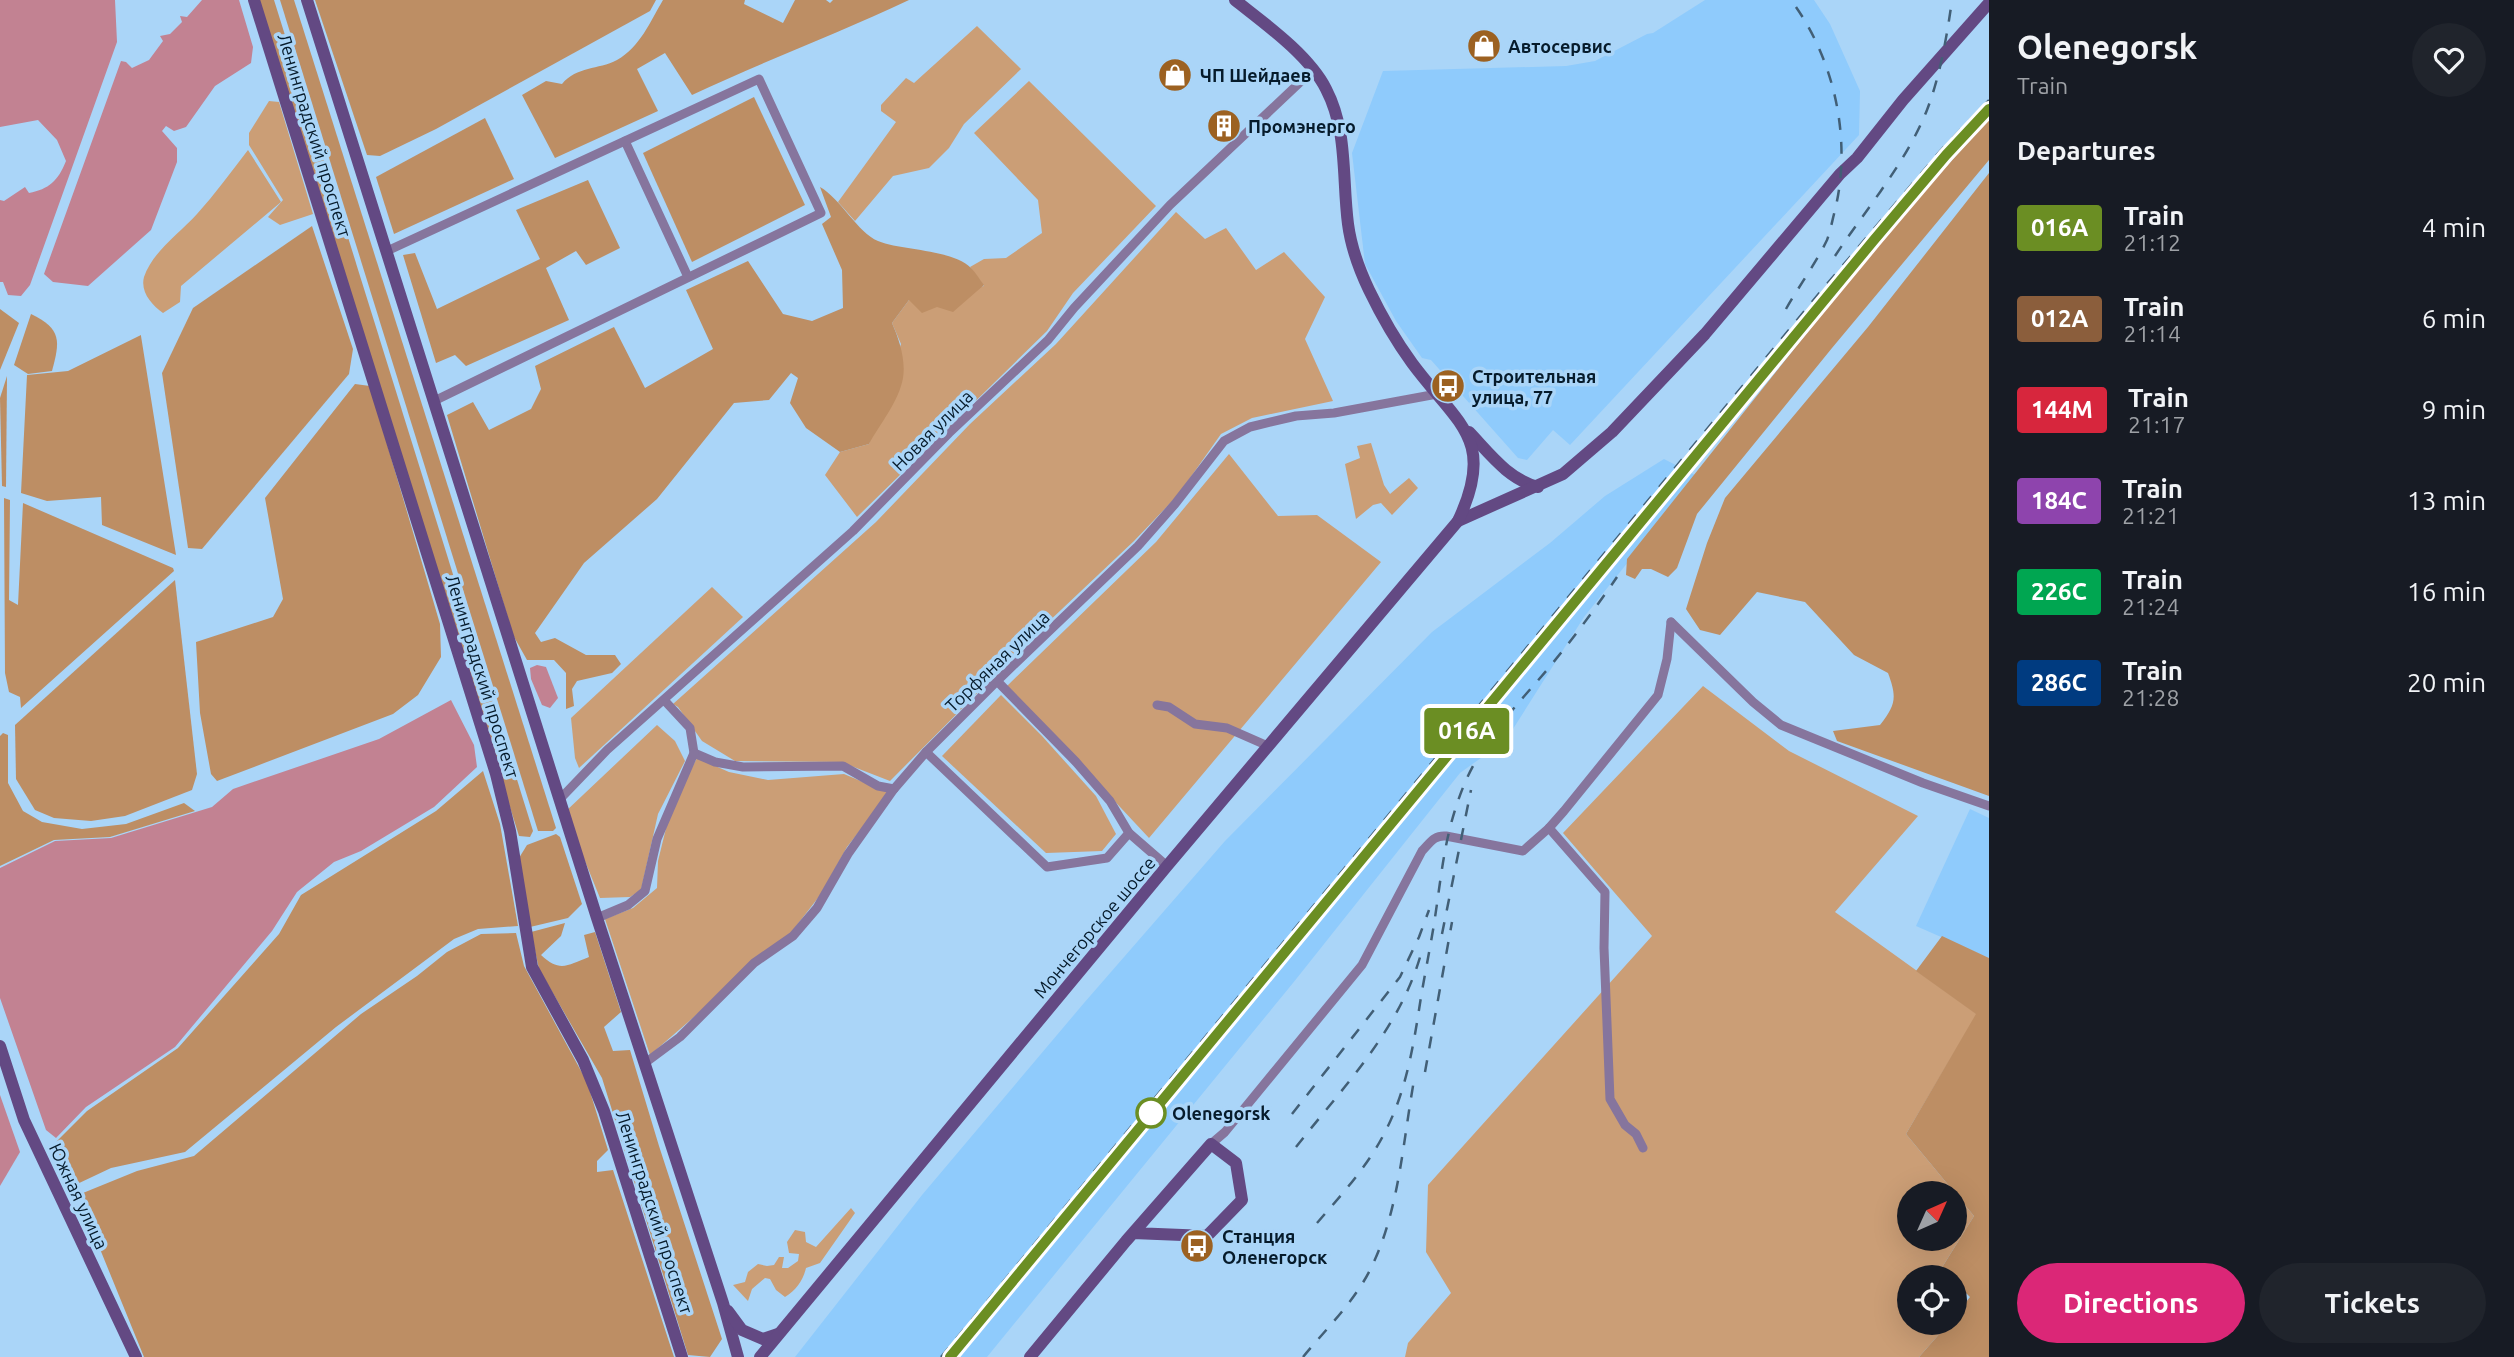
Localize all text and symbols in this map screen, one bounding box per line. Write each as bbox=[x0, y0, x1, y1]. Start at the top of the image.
button: heart bbox=[2412, 23, 2486, 97]
shop icon: Автосервис bbox=[1465, 27, 1503, 65]
text: Olenegorsk bbox=[2017, 28, 2197, 65]
street label: Ленинградский проспект bbox=[274, 31, 356, 239]
place label: Автосервис bbox=[1508, 36, 1612, 56]
shop icon: ЧП Шейдаев bbox=[1156, 56, 1194, 94]
place label: ЧП Шейдаев bbox=[1200, 65, 1311, 85]
text: Train bbox=[2017, 73, 2068, 98]
building icon: Промэнерго bbox=[1205, 107, 1243, 145]
place label: Промэнерго bbox=[1248, 116, 1356, 136]
text: Departures bbox=[2017, 136, 2155, 165]
text: Train bbox=[2123, 201, 2185, 230]
text: 4 min bbox=[2422, 213, 2486, 242]
text: 016А bbox=[2031, 214, 2088, 241]
text: 21:12 bbox=[2123, 230, 2181, 255]
text: Train bbox=[2123, 292, 2185, 321]
text: 6 min bbox=[2422, 304, 2486, 333]
text: 012А bbox=[2031, 305, 2088, 332]
text: 21:14 bbox=[2123, 321, 2181, 346]
place label: Строительная улица, 77 bbox=[1472, 366, 1596, 407]
bus stop icon: Строительная улица, 77 bbox=[1429, 367, 1467, 405]
text: Train bbox=[2128, 383, 2189, 412]
street label: Новая улица bbox=[888, 386, 976, 474]
text: 9 min bbox=[2422, 395, 2486, 424]
text: 144М bbox=[2031, 396, 2093, 423]
text: 21:17 bbox=[2128, 412, 2186, 437]
text: Train bbox=[2122, 474, 2183, 503]
text: 13 min bbox=[2407, 486, 2486, 515]
text: 184С bbox=[2031, 487, 2087, 514]
text: 21:21 bbox=[2122, 503, 2180, 528]
text: Train bbox=[2122, 565, 2183, 594]
street label: Ленинградский проспект bbox=[442, 572, 524, 780]
text: 16 min bbox=[2407, 577, 2486, 606]
text: 226С bbox=[2031, 578, 2087, 605]
text: 21:24 bbox=[2122, 594, 2180, 619]
street label: Торфяная улица bbox=[941, 606, 1053, 716]
text: Train bbox=[2122, 656, 2183, 685]
text: 20 min bbox=[2407, 668, 2486, 697]
text: 286С bbox=[2031, 669, 2087, 696]
text: 21:28 bbox=[2122, 685, 2180, 710]
line badge: 016А bbox=[1418, 708, 1516, 754]
text: 016А bbox=[1438, 717, 1496, 744]
street label: Мончегорское шоссе bbox=[1029, 852, 1159, 1002]
marker: Olenegorsk bbox=[1136, 1098, 1166, 1128]
place label: Olenegorsk bbox=[1172, 1103, 1270, 1123]
street label: Ленинградский проспект bbox=[613, 1108, 697, 1316]
street label: Южная улица bbox=[46, 1140, 112, 1252]
north arrow bbox=[1897, 1181, 1967, 1251]
map controls bbox=[1897, 1181, 1967, 1335]
place label: Станция Оленегорск bbox=[1222, 1226, 1328, 1267]
bus stop icon: Станция Оленегорск bbox=[1178, 1227, 1216, 1265]
button: Directions bbox=[2017, 1263, 2245, 1343]
button: Tickets bbox=[2259, 1263, 2486, 1343]
button: locate bbox=[1897, 1265, 1967, 1335]

